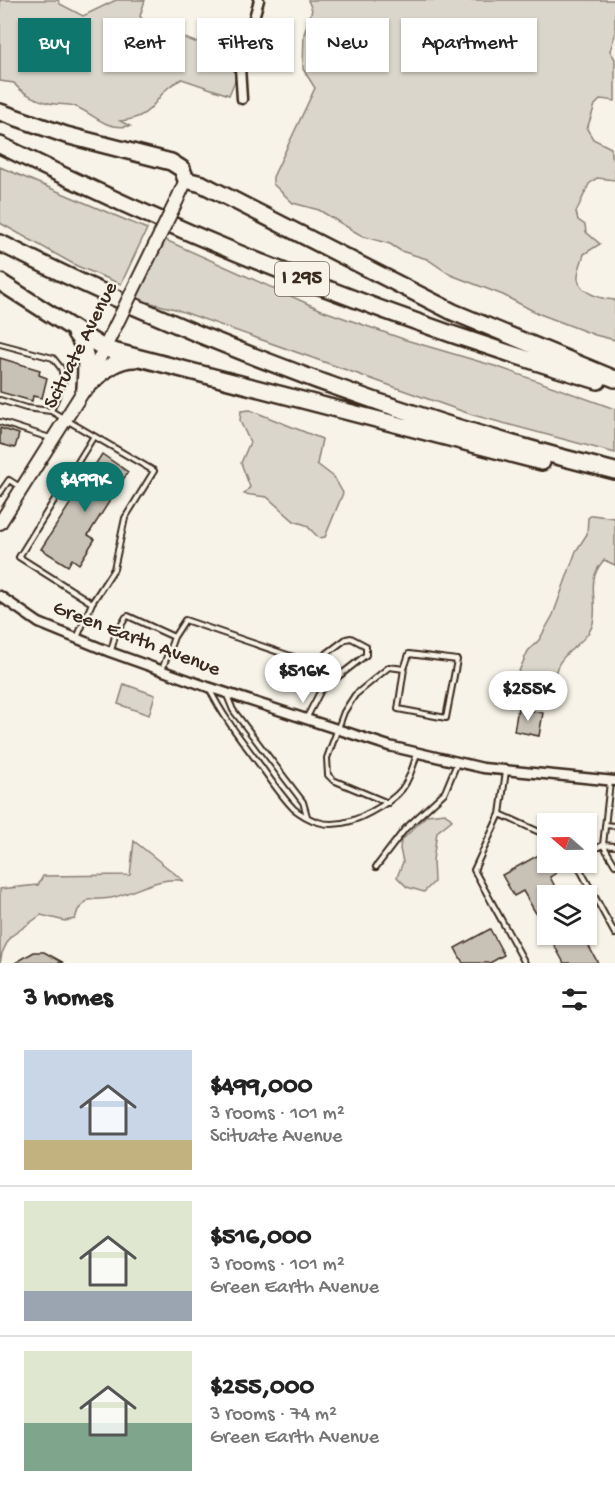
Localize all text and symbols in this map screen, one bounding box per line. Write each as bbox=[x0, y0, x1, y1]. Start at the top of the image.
chip: Buy bbox=[18, 18, 91, 72]
chip: Rent bbox=[103, 18, 185, 72]
chip: Filters bbox=[197, 18, 294, 72]
chip: New bbox=[306, 18, 389, 72]
chip: Apartment bbox=[401, 18, 537, 72]
road number: I 295 bbox=[275, 262, 329, 296]
street label: Scituate Avenue bbox=[39, 277, 125, 414]
pin: $499K bbox=[43, 462, 127, 513]
text: $499K bbox=[60, 470, 110, 493]
street label: Green Earth Avenue bbox=[49, 597, 224, 684]
pin: $516K bbox=[261, 653, 345, 704]
text: $516K bbox=[279, 661, 327, 684]
pin: $255K bbox=[486, 671, 570, 722]
text: $255K bbox=[503, 679, 553, 702]
north arrow bbox=[537, 813, 597, 873]
map controls bbox=[537, 813, 597, 945]
button: layers bbox=[537, 885, 597, 945]
icon: filters bbox=[558, 983, 591, 1016]
text: 3 homes bbox=[24, 984, 113, 1015]
text: $499,000 bbox=[210, 1072, 313, 1103]
icon: home bbox=[72, 1074, 144, 1146]
text: 3 rooms · 101 m² bbox=[210, 1103, 345, 1126]
text: Scituate Avenue bbox=[210, 1126, 342, 1149]
text: $516,000 bbox=[210, 1223, 312, 1254]
icon: home bbox=[72, 1225, 144, 1297]
text: 3 rooms · 101 m² bbox=[210, 1254, 345, 1277]
text: Green Earth Avenue bbox=[210, 1277, 379, 1300]
text: $255,000 bbox=[210, 1373, 314, 1404]
icon: home bbox=[72, 1375, 144, 1447]
text: 3 rooms · 74 m² bbox=[210, 1404, 337, 1427]
text: Green Earth Avenue bbox=[210, 1427, 379, 1450]

